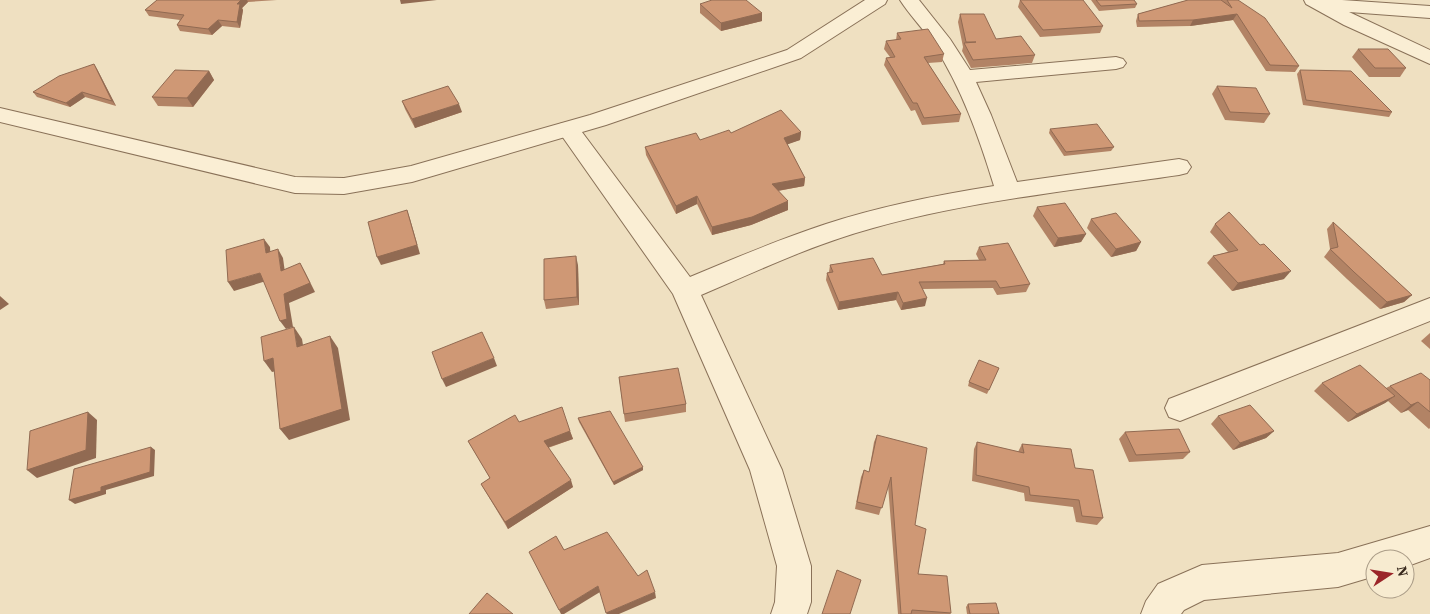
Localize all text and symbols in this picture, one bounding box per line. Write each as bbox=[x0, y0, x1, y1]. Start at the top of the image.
north arrow bbox=[1365, 549, 1415, 599]
text: N bbox=[1392, 564, 1414, 578]

